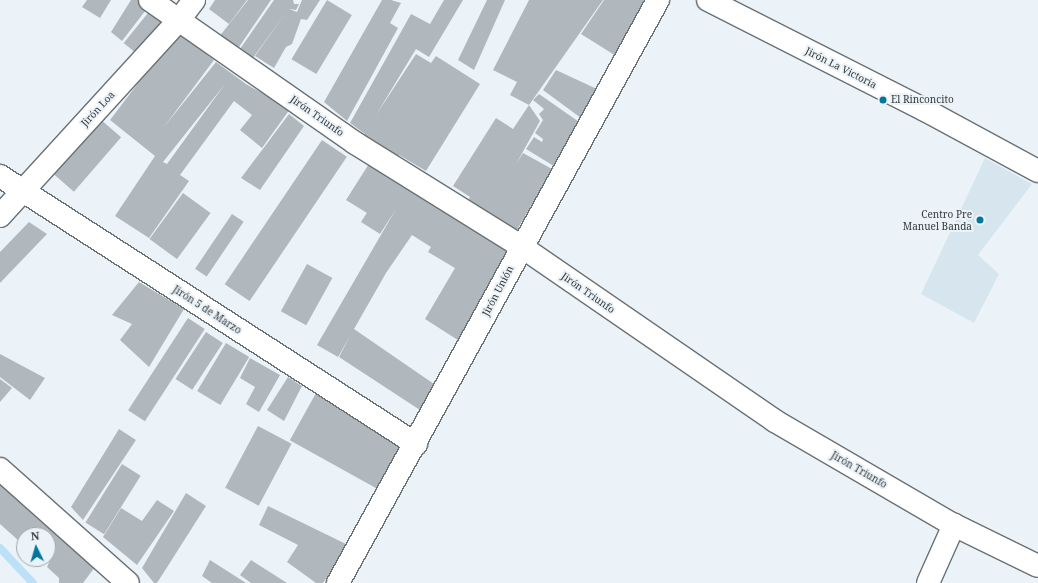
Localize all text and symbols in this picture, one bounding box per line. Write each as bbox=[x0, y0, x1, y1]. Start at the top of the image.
street label: Jirón La Victoria bbox=[803, 45, 879, 91]
street label: Jirón Loa bbox=[79, 89, 117, 129]
street label: Jirón Triunfo bbox=[288, 93, 346, 139]
place label: El Rinconcito bbox=[891, 94, 954, 106]
marker: El Rinconcito bbox=[878, 95, 888, 105]
place label: Centro Pre Manuel Banda bbox=[903, 208, 972, 232]
marker: Centro Pre Manuel Banda bbox=[975, 215, 985, 225]
street label: Jirón Unión bbox=[480, 264, 516, 318]
street label: Jirón Triunfo bbox=[559, 270, 617, 316]
street label: Jirón 5 de Marzo bbox=[171, 283, 243, 337]
street label: Jirón Triunfo bbox=[829, 449, 889, 491]
north arrow bbox=[16, 527, 56, 567]
text: N bbox=[30, 528, 40, 543]

